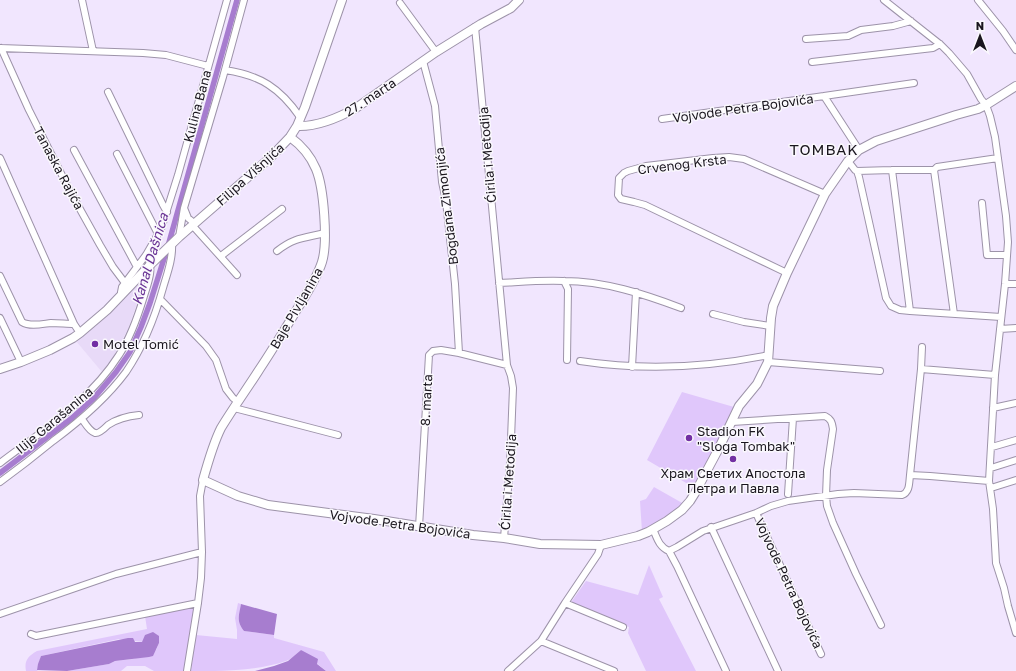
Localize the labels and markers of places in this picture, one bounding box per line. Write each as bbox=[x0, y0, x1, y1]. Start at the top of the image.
place label: Motel Tomić bbox=[103, 336, 179, 352]
marker: Motel Tomić bbox=[90, 339, 100, 349]
place label: Stadion FK "Sloga Tombak" bbox=[697, 423, 795, 454]
marker: Stadion FK "Sloga Tombak" bbox=[684, 433, 694, 443]
marker: Храм Светих Апостола Петра и Павла bbox=[728, 454, 738, 464]
place label: Храм Светих Апостола Петра и Павла bbox=[660, 465, 806, 496]

